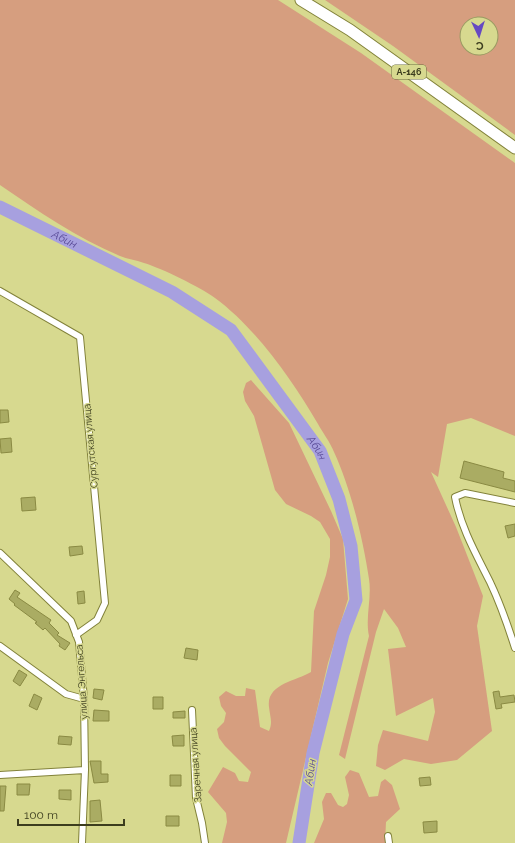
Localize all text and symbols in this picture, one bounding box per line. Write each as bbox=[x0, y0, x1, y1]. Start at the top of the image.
north arrow bbox=[459, 16, 499, 56]
text: С bbox=[475, 39, 484, 52]
road number: А-146 bbox=[392, 65, 426, 79]
water label: Абин bbox=[49, 227, 80, 251]
street label: Сургутская улица bbox=[81, 403, 100, 489]
water label: Абин bbox=[303, 433, 329, 462]
street label: улица Энгельса bbox=[73, 644, 90, 720]
street label: Заречная улица bbox=[187, 727, 204, 803]
water label: Абин bbox=[302, 757, 319, 787]
scale bar bbox=[18, 801, 124, 827]
text: 100 m bbox=[24, 808, 58, 822]

